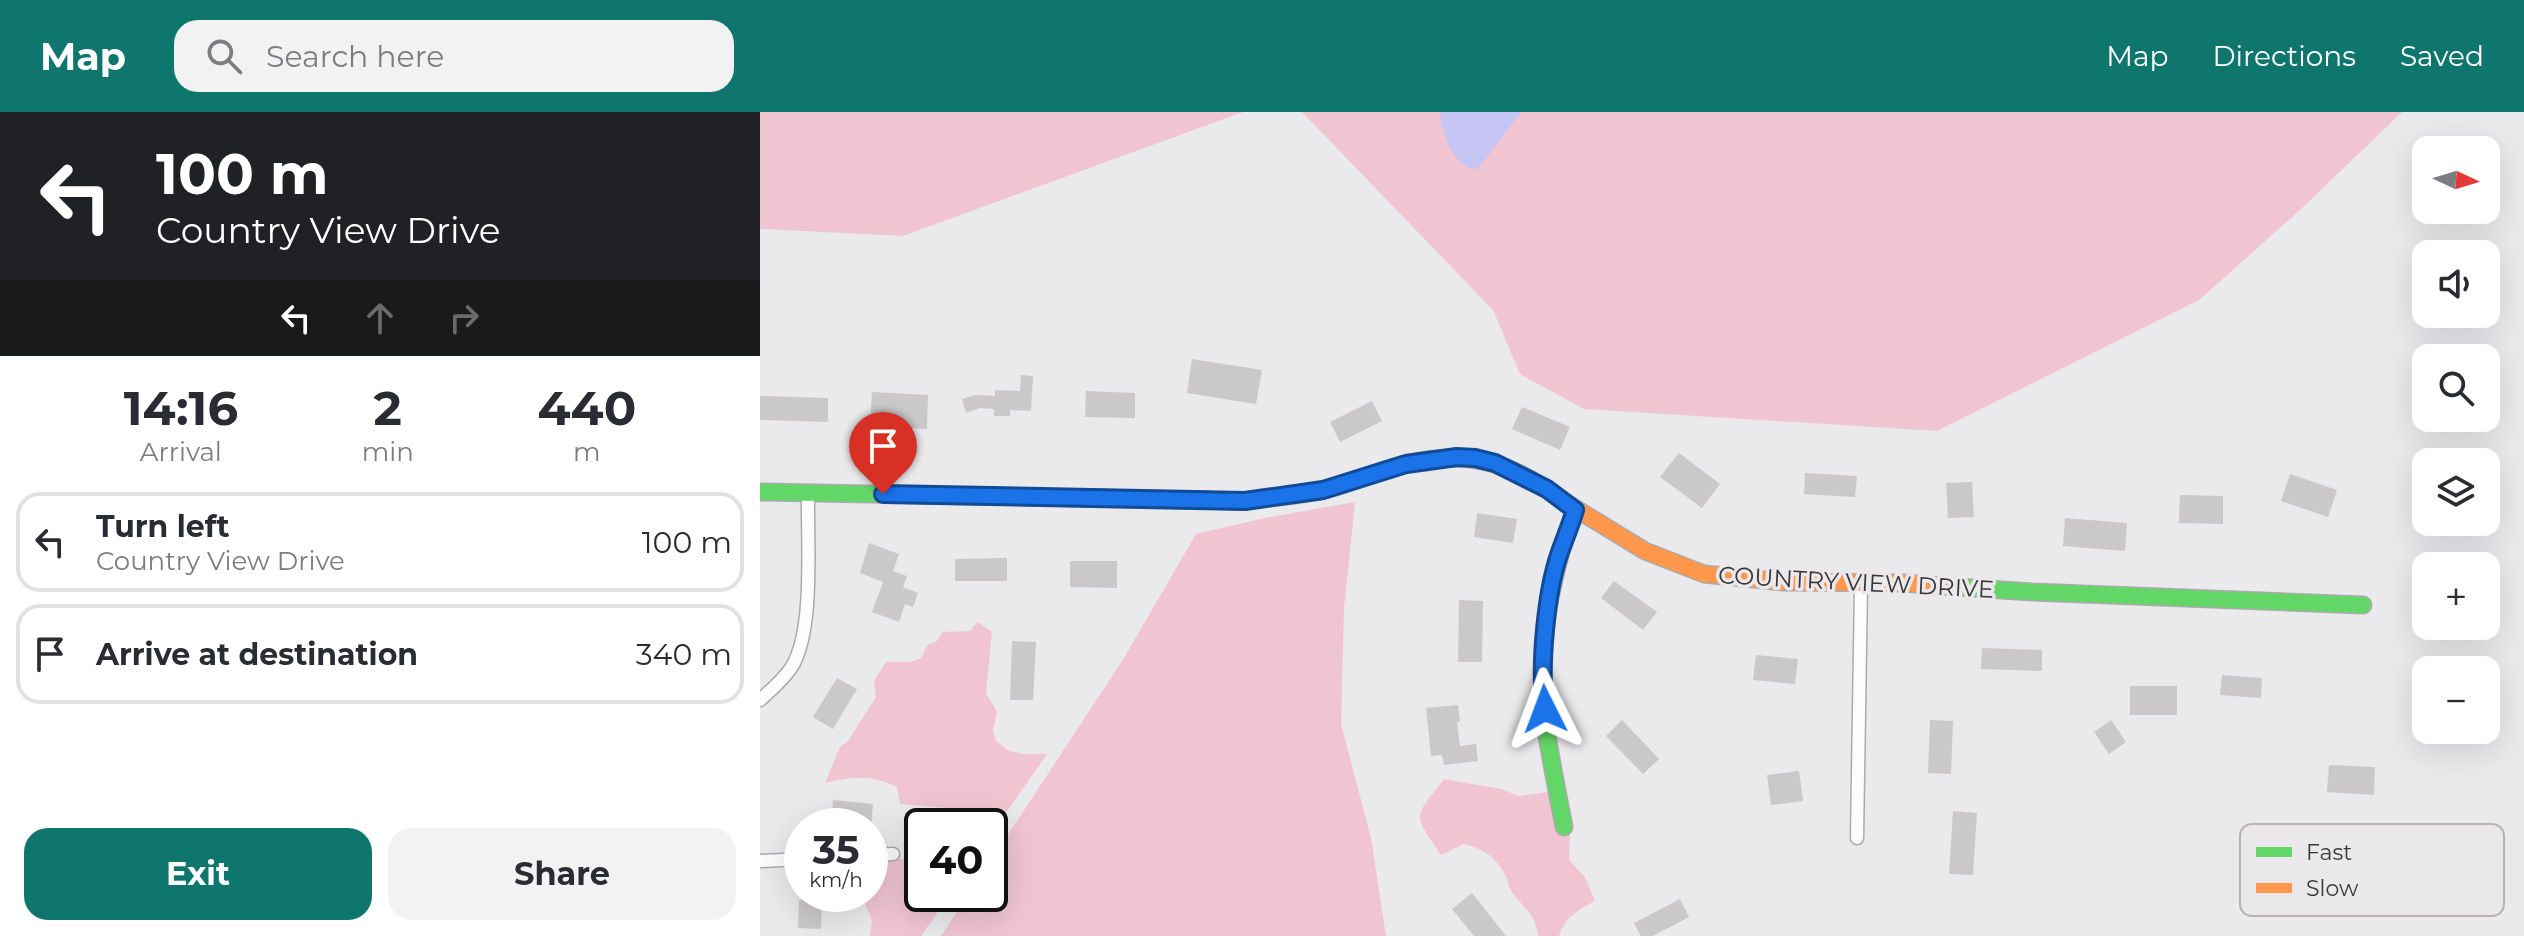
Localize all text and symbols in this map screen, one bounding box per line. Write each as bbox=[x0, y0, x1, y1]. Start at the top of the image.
search box bbox=[174, 20, 734, 92]
text: Map bbox=[40, 33, 126, 80]
icon: search bbox=[202, 34, 246, 78]
text: Search here bbox=[266, 38, 444, 75]
text: Map bbox=[2106, 39, 2168, 73]
text: Directions bbox=[2212, 39, 2356, 73]
text: Saved bbox=[2400, 39, 2484, 73]
north arrow bbox=[2412, 136, 2500, 224]
map controls bbox=[2412, 136, 2500, 744]
text: 100 m bbox=[156, 140, 329, 208]
icon: left bbox=[24, 144, 128, 248]
text: Country View Drive bbox=[156, 208, 501, 252]
button: sound bbox=[2412, 240, 2500, 328]
icon: left bbox=[274, 296, 318, 340]
icon: ahead bbox=[358, 296, 402, 340]
icon: right bbox=[442, 296, 486, 340]
button: search bbox=[2412, 344, 2500, 432]
text: 14:16 bbox=[124, 379, 238, 437]
text: 2 bbox=[374, 379, 402, 437]
text: 440 bbox=[538, 379, 636, 437]
pin bbox=[849, 412, 917, 494]
icon: arrive bbox=[861, 424, 905, 468]
text: Arrival bbox=[140, 436, 222, 468]
text: min bbox=[362, 436, 414, 468]
text: m bbox=[573, 436, 601, 468]
button: layers bbox=[2412, 448, 2500, 536]
text: Turn left bbox=[96, 508, 229, 545]
icon: left bbox=[28, 520, 72, 564]
text: 100 m bbox=[642, 524, 732, 561]
text: Country View Drive bbox=[96, 545, 345, 577]
button: + bbox=[2412, 552, 2500, 640]
street label: COUNTRY VIEW DRIVE bbox=[1717, 560, 1995, 604]
icon: arrive bbox=[28, 632, 72, 676]
text: Arrive at destination bbox=[96, 636, 418, 673]
text: 340 m bbox=[636, 636, 732, 673]
button: − bbox=[2412, 656, 2500, 744]
position arrow bbox=[1503, 667, 1587, 751]
speed limit sign: 40 bbox=[904, 808, 1008, 912]
legend bbox=[2240, 824, 2504, 916]
text: 35 bbox=[812, 825, 860, 874]
button: Exit bbox=[24, 828, 372, 920]
button: Share bbox=[388, 828, 736, 920]
text: Fast bbox=[2306, 839, 2352, 866]
text: km/h bbox=[809, 868, 863, 892]
text: Slow bbox=[2306, 875, 2359, 902]

